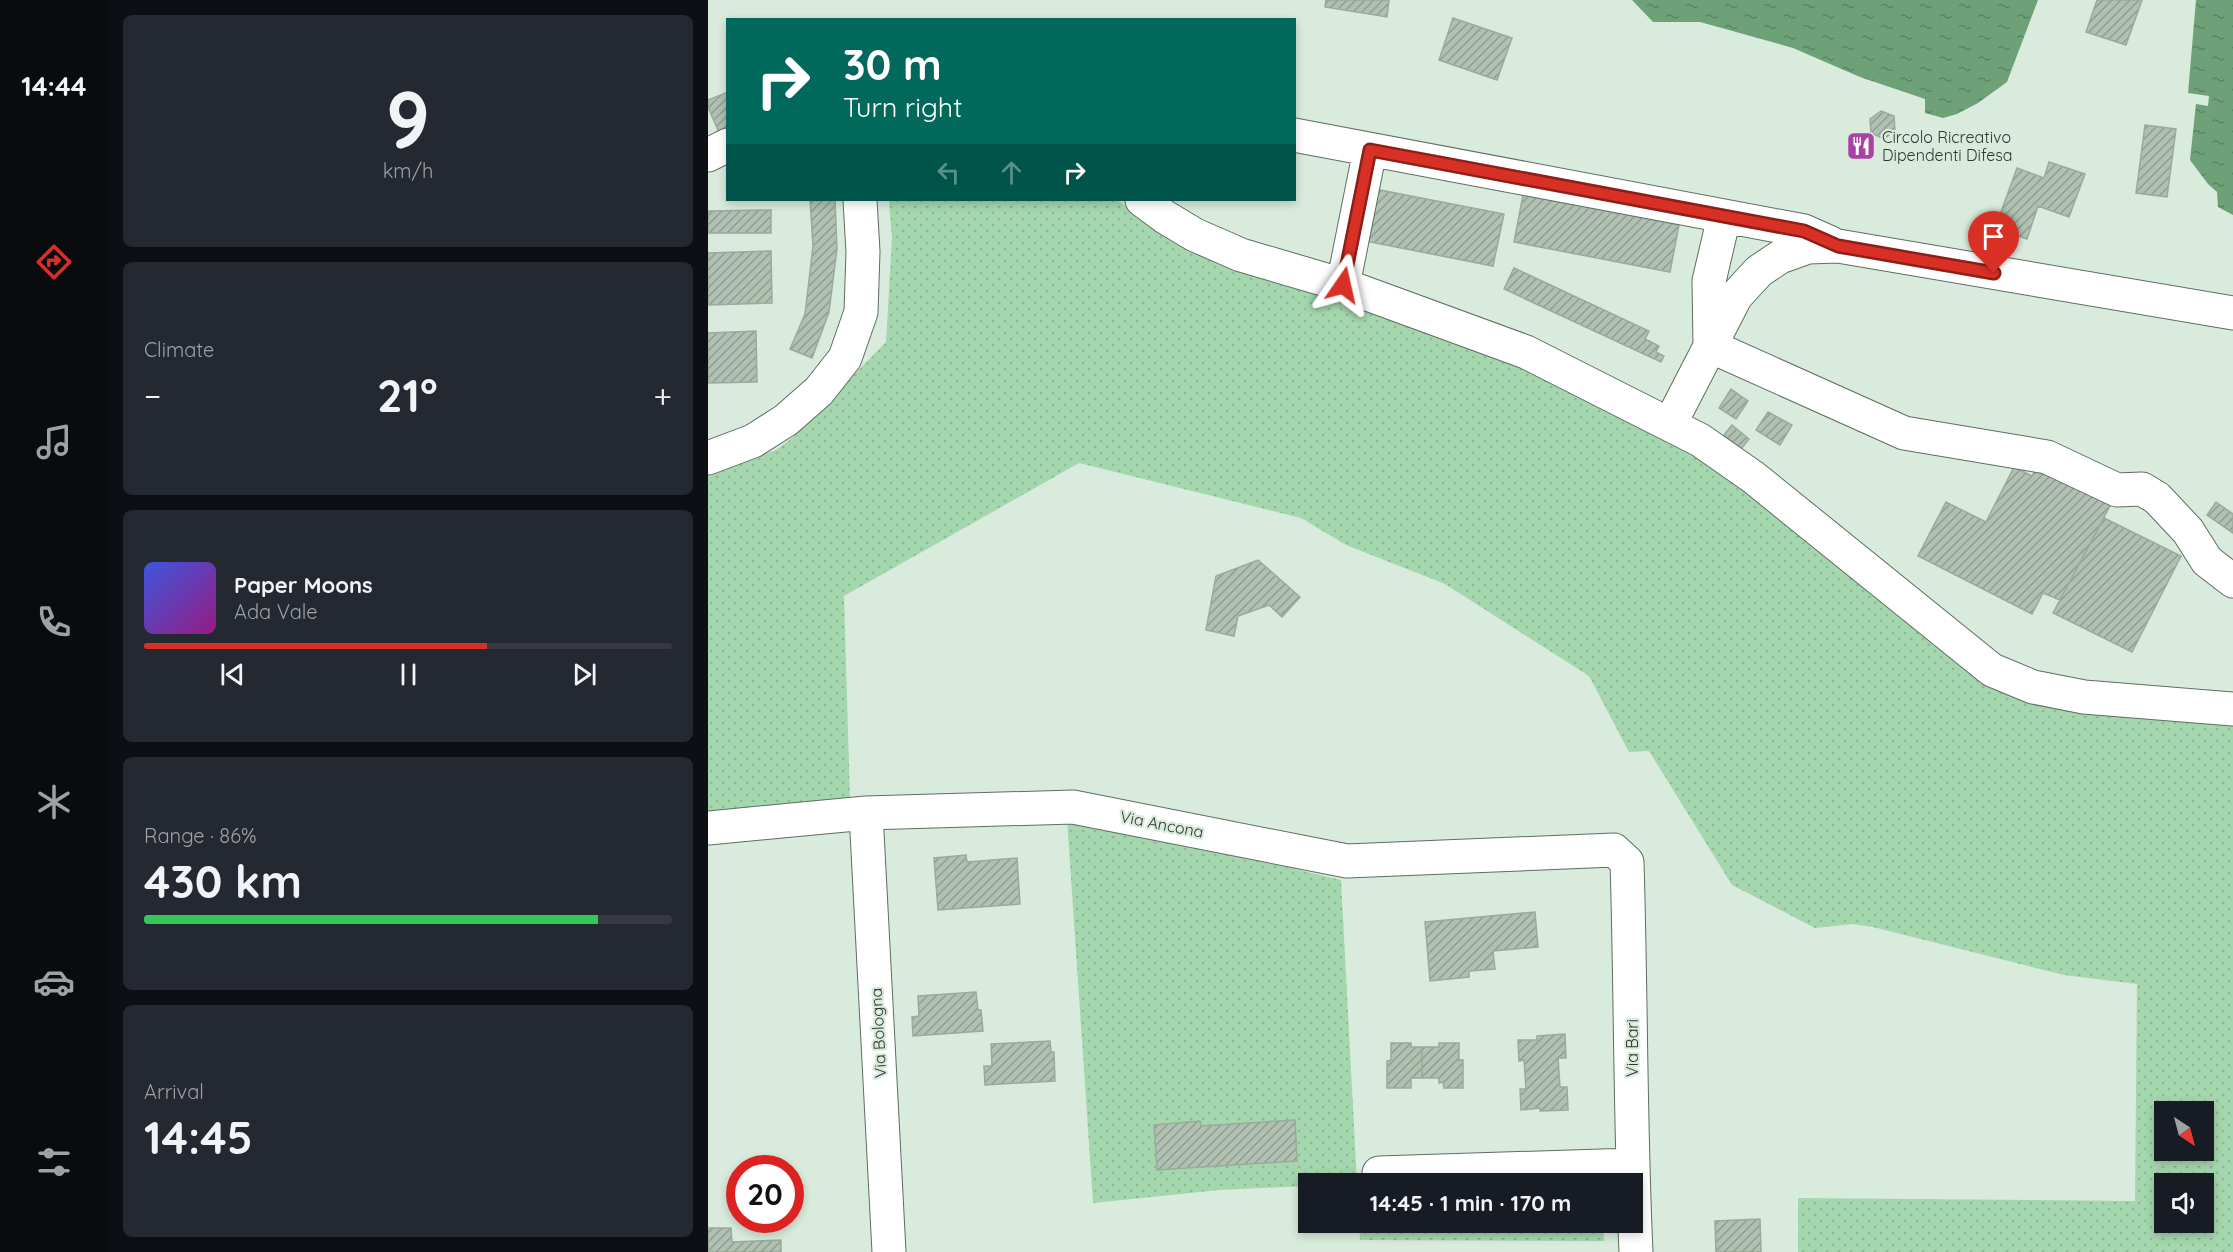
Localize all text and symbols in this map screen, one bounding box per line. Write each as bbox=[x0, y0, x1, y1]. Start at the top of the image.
text: 30 m bbox=[843, 38, 942, 91]
icon: right bbox=[744, 42, 822, 120]
text: 14:44 bbox=[21, 69, 87, 103]
text: 9 bbox=[386, 70, 430, 168]
text: Turn right bbox=[843, 90, 962, 124]
place label: Circolo Ricreativo Dipendenti Difesa bbox=[1882, 127, 2013, 165]
restaurant icon: Circolo Ricreativo Dipendenti Difesa bbox=[1845, 130, 1877, 162]
icon: left bbox=[932, 156, 965, 189]
icon: ahead bbox=[995, 156, 1028, 189]
icon: right bbox=[1058, 156, 1091, 189]
text: km/h bbox=[383, 158, 433, 183]
pin bbox=[1968, 211, 2019, 273]
icon: arrive bbox=[1977, 220, 2010, 253]
icon: directions bbox=[33, 241, 75, 283]
position arrow bbox=[1311, 253, 1375, 317]
text: Climate bbox=[144, 337, 214, 362]
text: 21° bbox=[377, 367, 438, 423]
text: − bbox=[144, 375, 161, 416]
text: + bbox=[653, 375, 672, 416]
icon: music bbox=[33, 421, 75, 463]
text: Paper Moons bbox=[234, 571, 373, 599]
text: Ada Vale bbox=[234, 599, 318, 624]
icon: phone bbox=[33, 601, 75, 643]
icon: previous bbox=[216, 658, 249, 691]
icon: pause bbox=[392, 658, 425, 691]
icon: next bbox=[568, 658, 601, 691]
icon: climate bbox=[33, 781, 75, 823]
street label: Via Ancona bbox=[1119, 806, 1205, 842]
text: Range · 86% bbox=[144, 823, 256, 848]
text: 430 km bbox=[144, 853, 302, 909]
icon: car bbox=[33, 961, 75, 1003]
street label: Via Bologna bbox=[866, 987, 890, 1079]
street label: Via Bari bbox=[1622, 1019, 1642, 1077]
text: Arrival bbox=[144, 1079, 204, 1104]
north arrow bbox=[2154, 1101, 2214, 1161]
map controls bbox=[2154, 1101, 2214, 1233]
text: 14:45 bbox=[144, 1109, 253, 1165]
icon: filters bbox=[33, 1141, 75, 1183]
speed limit sign: 20 bbox=[726, 1155, 804, 1233]
button: sound bbox=[2154, 1173, 2214, 1233]
text: 14:45 · 1 min · 170 m bbox=[1370, 1189, 1571, 1217]

